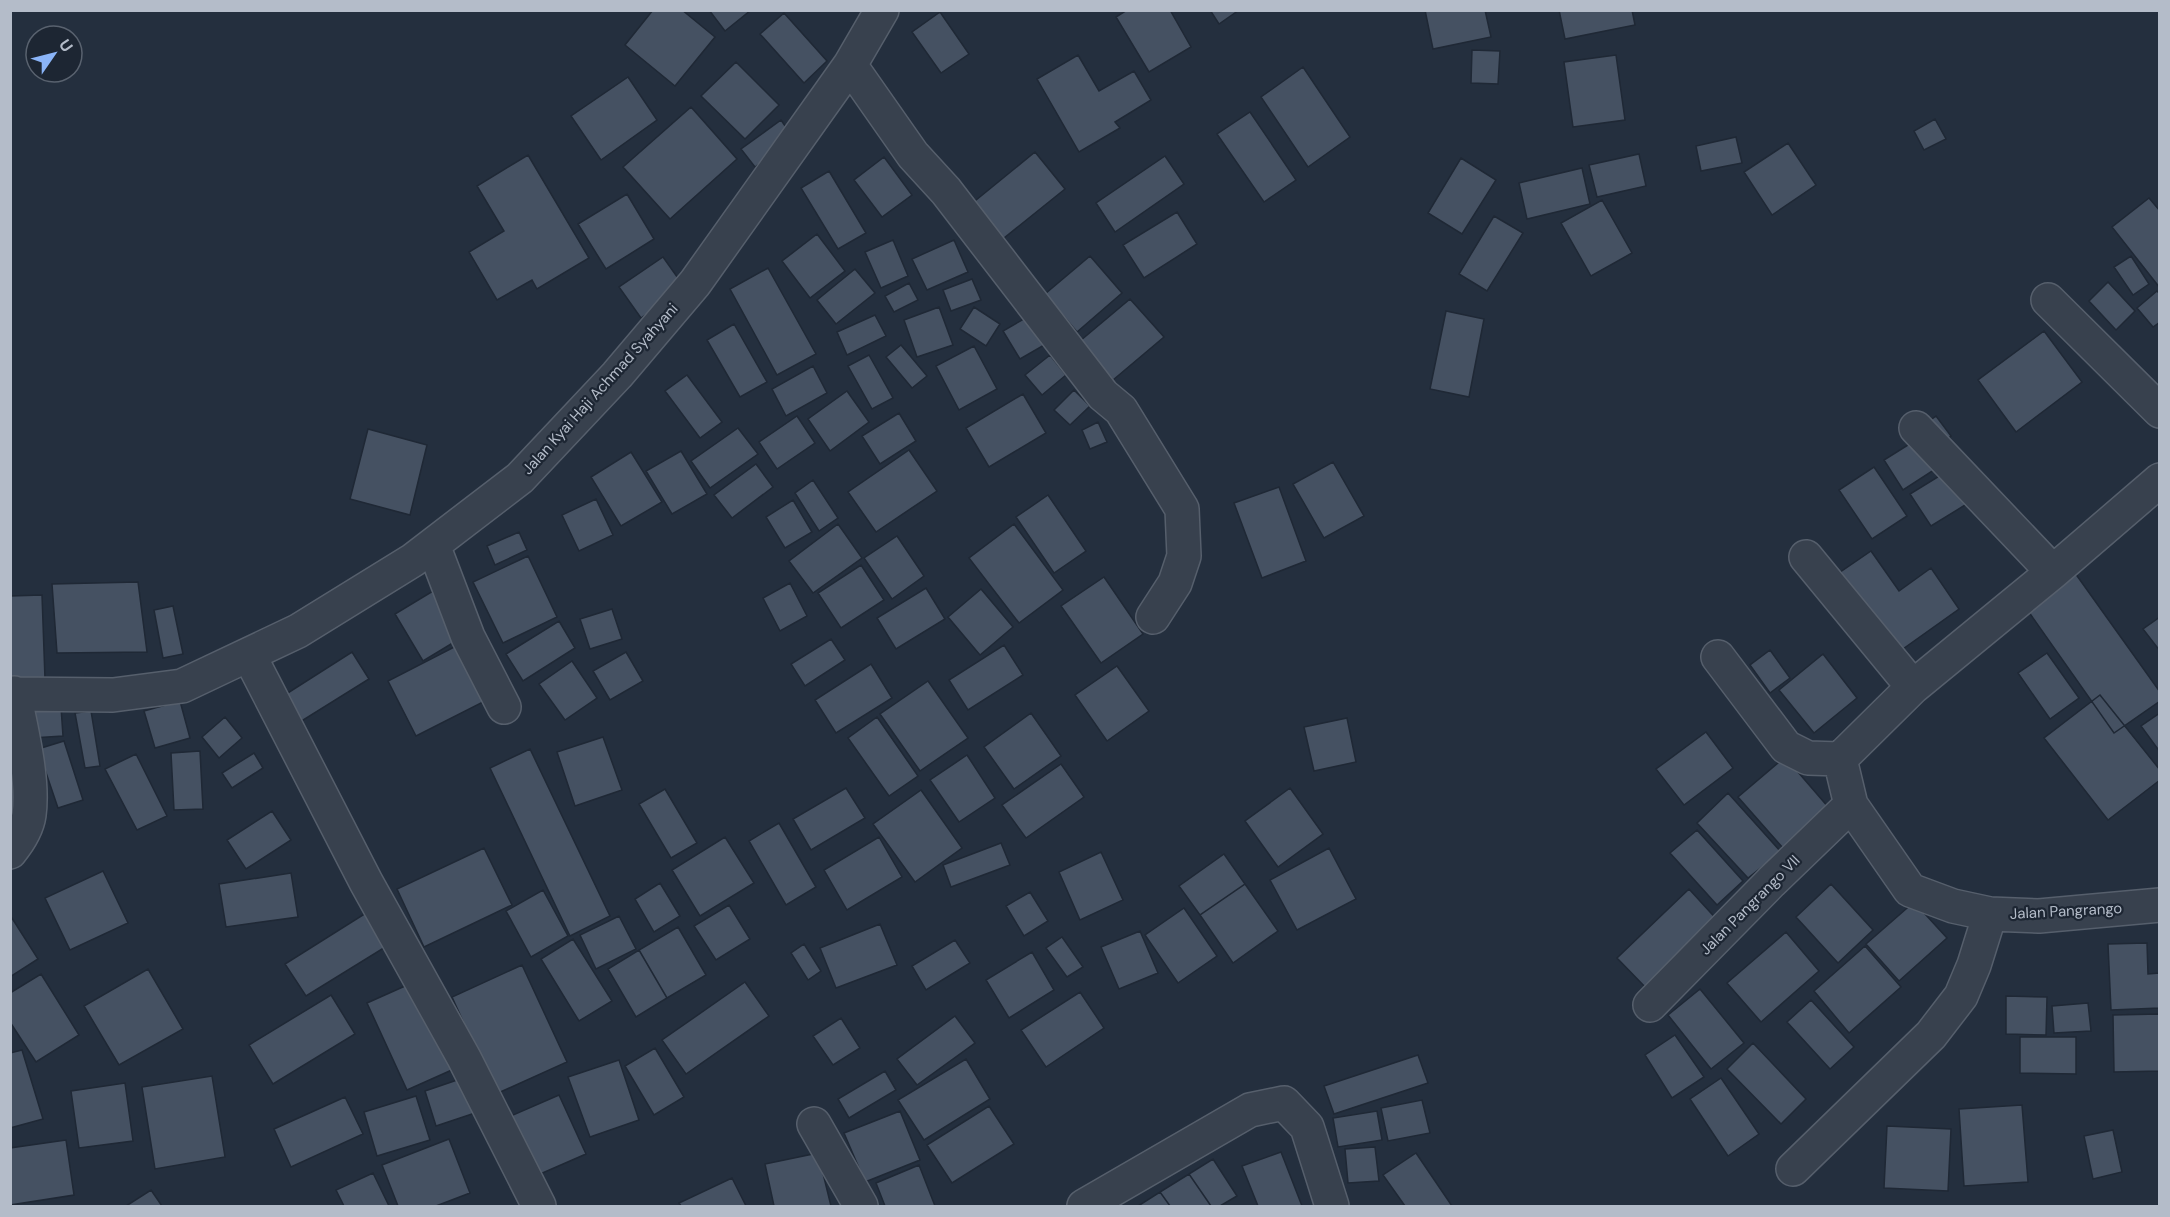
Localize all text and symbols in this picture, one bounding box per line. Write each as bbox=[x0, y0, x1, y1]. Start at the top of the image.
north arrow bbox=[24, 24, 84, 84]
text: U bbox=[54, 35, 78, 56]
street label: Jalan Kyai Haji Achmad Syahyani bbox=[518, 299, 682, 479]
street label: Jalan Pangrango VII bbox=[1696, 851, 1804, 959]
street label: Jalan Pangrango bbox=[2009, 898, 2123, 924]

